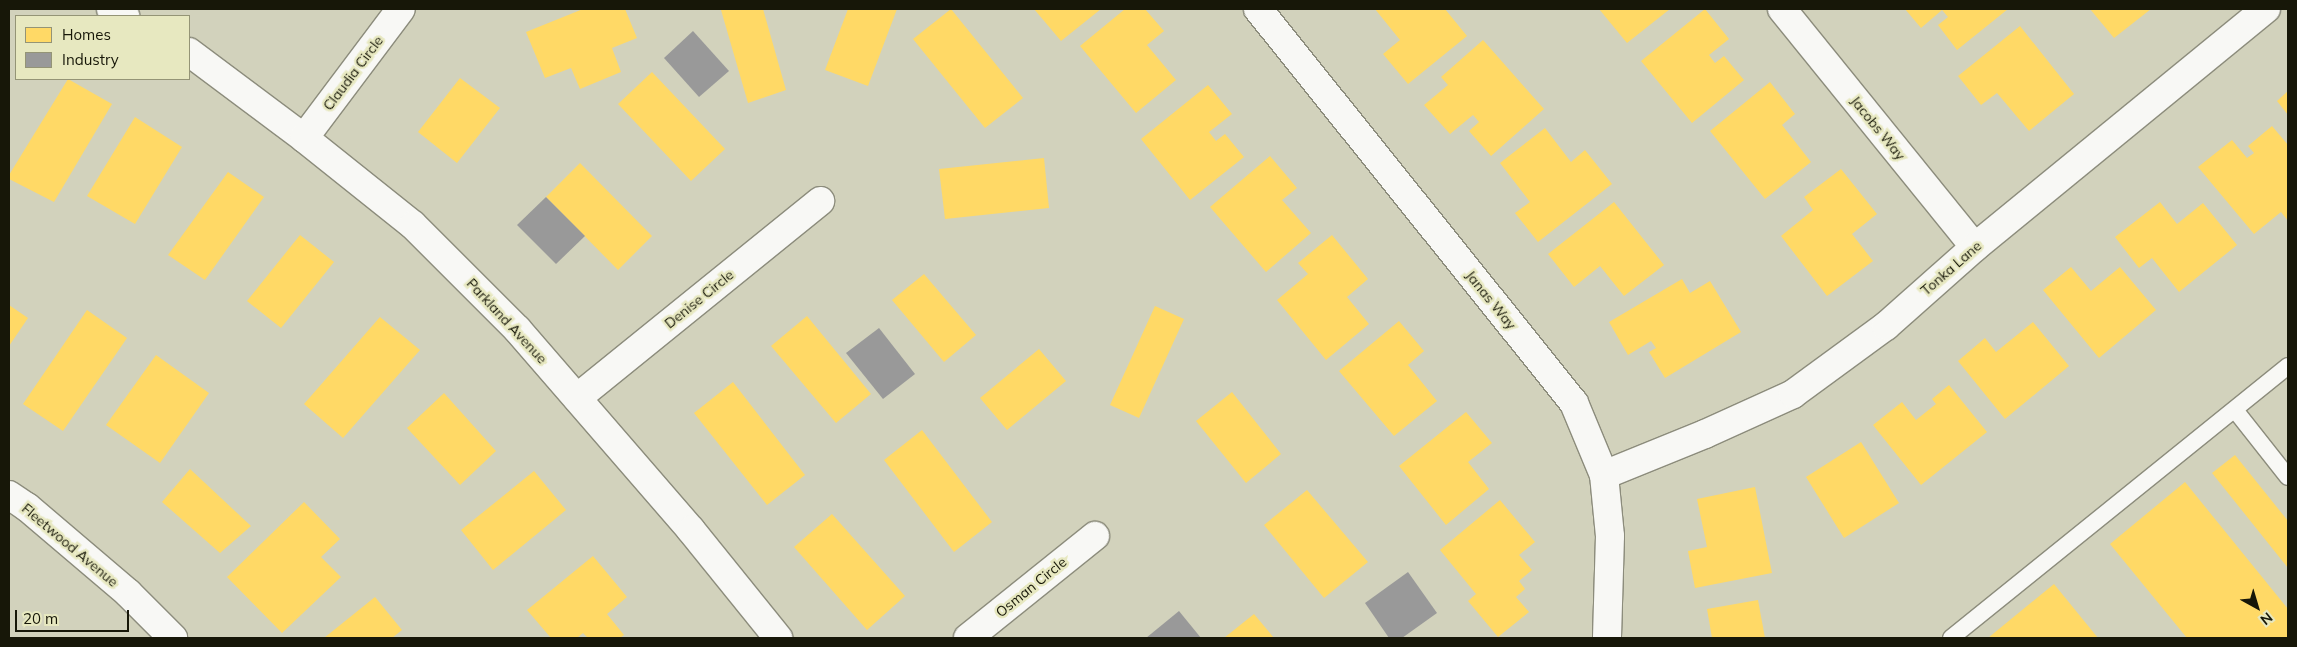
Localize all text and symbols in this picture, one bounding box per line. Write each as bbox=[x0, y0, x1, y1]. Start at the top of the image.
legend bbox=[15, 15, 190, 80]
text: Homes bbox=[62, 25, 111, 44]
street label: Claudia Circle bbox=[320, 32, 386, 114]
text: Industry bbox=[62, 50, 119, 69]
street label: Jacobs Way bbox=[1847, 93, 1909, 163]
street label: Tonka Lane bbox=[1917, 237, 1985, 299]
street label: Denise Circle bbox=[661, 266, 737, 332]
street label: Janas Way bbox=[1462, 267, 1520, 333]
street label: Parkland Avenue bbox=[463, 275, 551, 367]
street label: Fleetwood Avenue bbox=[19, 500, 121, 590]
street label: Osman Circle bbox=[992, 553, 1070, 621]
north arrow bbox=[2232, 582, 2282, 632]
scale bar bbox=[18, 600, 131, 632]
text: N bbox=[2257, 608, 2276, 629]
text: 20 m bbox=[23, 609, 58, 628]

